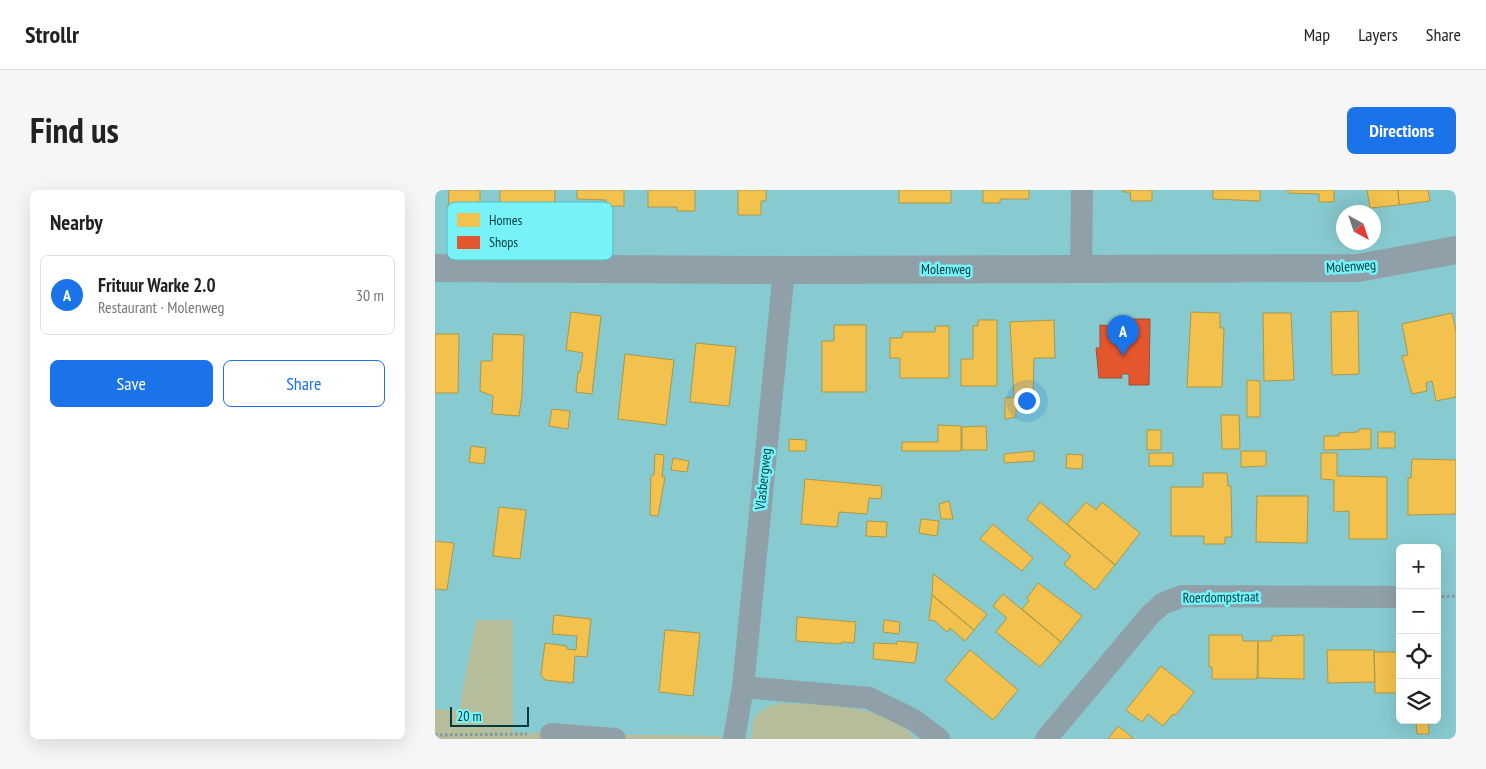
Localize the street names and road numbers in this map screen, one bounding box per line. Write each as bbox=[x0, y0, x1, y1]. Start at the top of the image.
street label: Molenweg bbox=[1325, 255, 1377, 277]
street label: Molenweg bbox=[921, 260, 971, 278]
street label: Vlasbergweg bbox=[751, 447, 775, 512]
street label: Roerdompstraat bbox=[1183, 587, 1260, 607]

